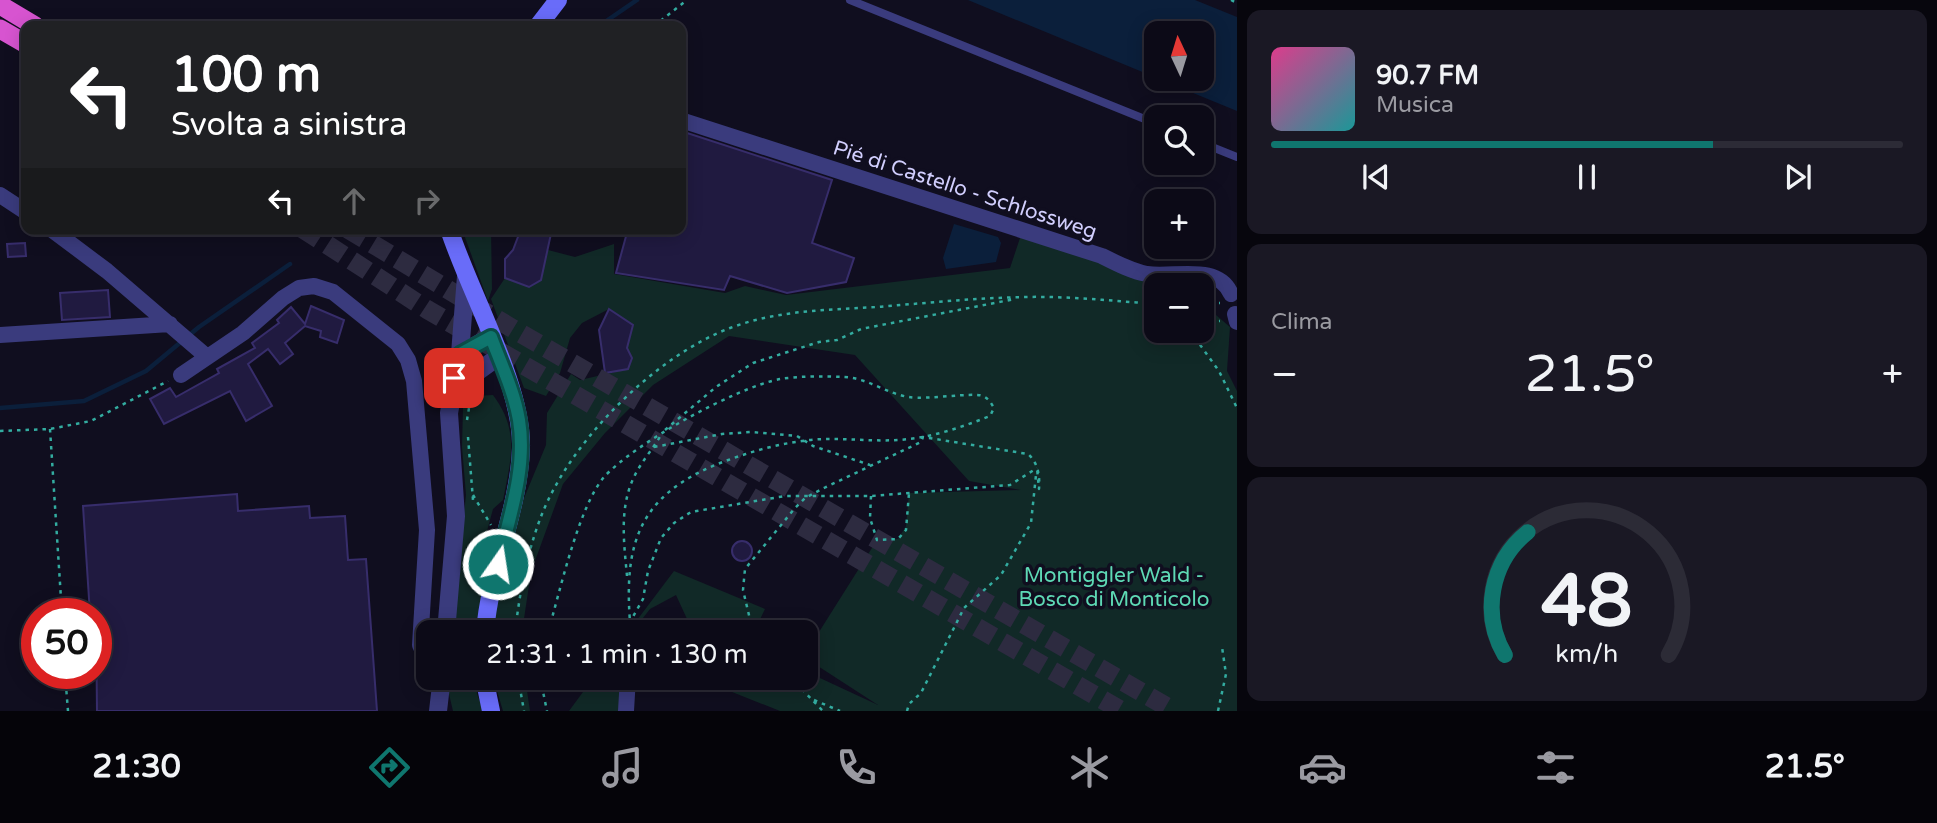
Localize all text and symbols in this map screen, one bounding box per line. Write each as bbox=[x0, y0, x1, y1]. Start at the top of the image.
north arrow bbox=[1144, 21, 1214, 91]
map controls bbox=[1144, 21, 1214, 343]
text: 100 m bbox=[171, 46, 321, 105]
icon: left bbox=[56, 49, 147, 140]
text: 90.7 FM bbox=[1376, 60, 1479, 91]
text: Musica bbox=[1376, 91, 1454, 119]
button: search bbox=[1144, 105, 1214, 175]
text: Svolta a sinistra bbox=[171, 106, 407, 144]
street label: Pié di Castello - Schlossweg bbox=[830, 135, 1100, 245]
icon: previous bbox=[1357, 158, 1395, 196]
icon: pause bbox=[1568, 158, 1606, 196]
icon: next bbox=[1779, 158, 1817, 196]
icon: left bbox=[262, 182, 300, 220]
icon: ahead bbox=[335, 182, 373, 220]
icon: right bbox=[408, 182, 446, 220]
button: + bbox=[1144, 189, 1214, 259]
button: − bbox=[1144, 273, 1214, 343]
text: Clima bbox=[1271, 308, 1332, 336]
text: 21.5° bbox=[1525, 343, 1655, 406]
pin bbox=[424, 348, 484, 408]
text: − bbox=[1271, 352, 1298, 398]
text: + bbox=[1882, 352, 1903, 398]
icon: arrive bbox=[435, 359, 473, 397]
position arrow bbox=[461, 527, 535, 601]
text: 48 bbox=[1541, 559, 1633, 647]
park label: Montiggler Wald - Bosco di Monticolo bbox=[1019, 563, 1210, 612]
speed limit sign: 50 bbox=[21, 598, 112, 689]
text: 21:31 · 1 min · 130 m bbox=[486, 639, 748, 670]
text: km/h bbox=[1556, 639, 1618, 669]
icon: directions bbox=[365, 743, 414, 792]
icon: music bbox=[598, 743, 647, 792]
icon: phone bbox=[832, 743, 881, 792]
icon: climate bbox=[1065, 743, 1114, 792]
icon: car bbox=[1298, 743, 1347, 792]
icon: filters bbox=[1531, 743, 1580, 792]
text: 21:30 bbox=[92, 748, 181, 786]
text: 21.5° bbox=[1765, 748, 1845, 786]

